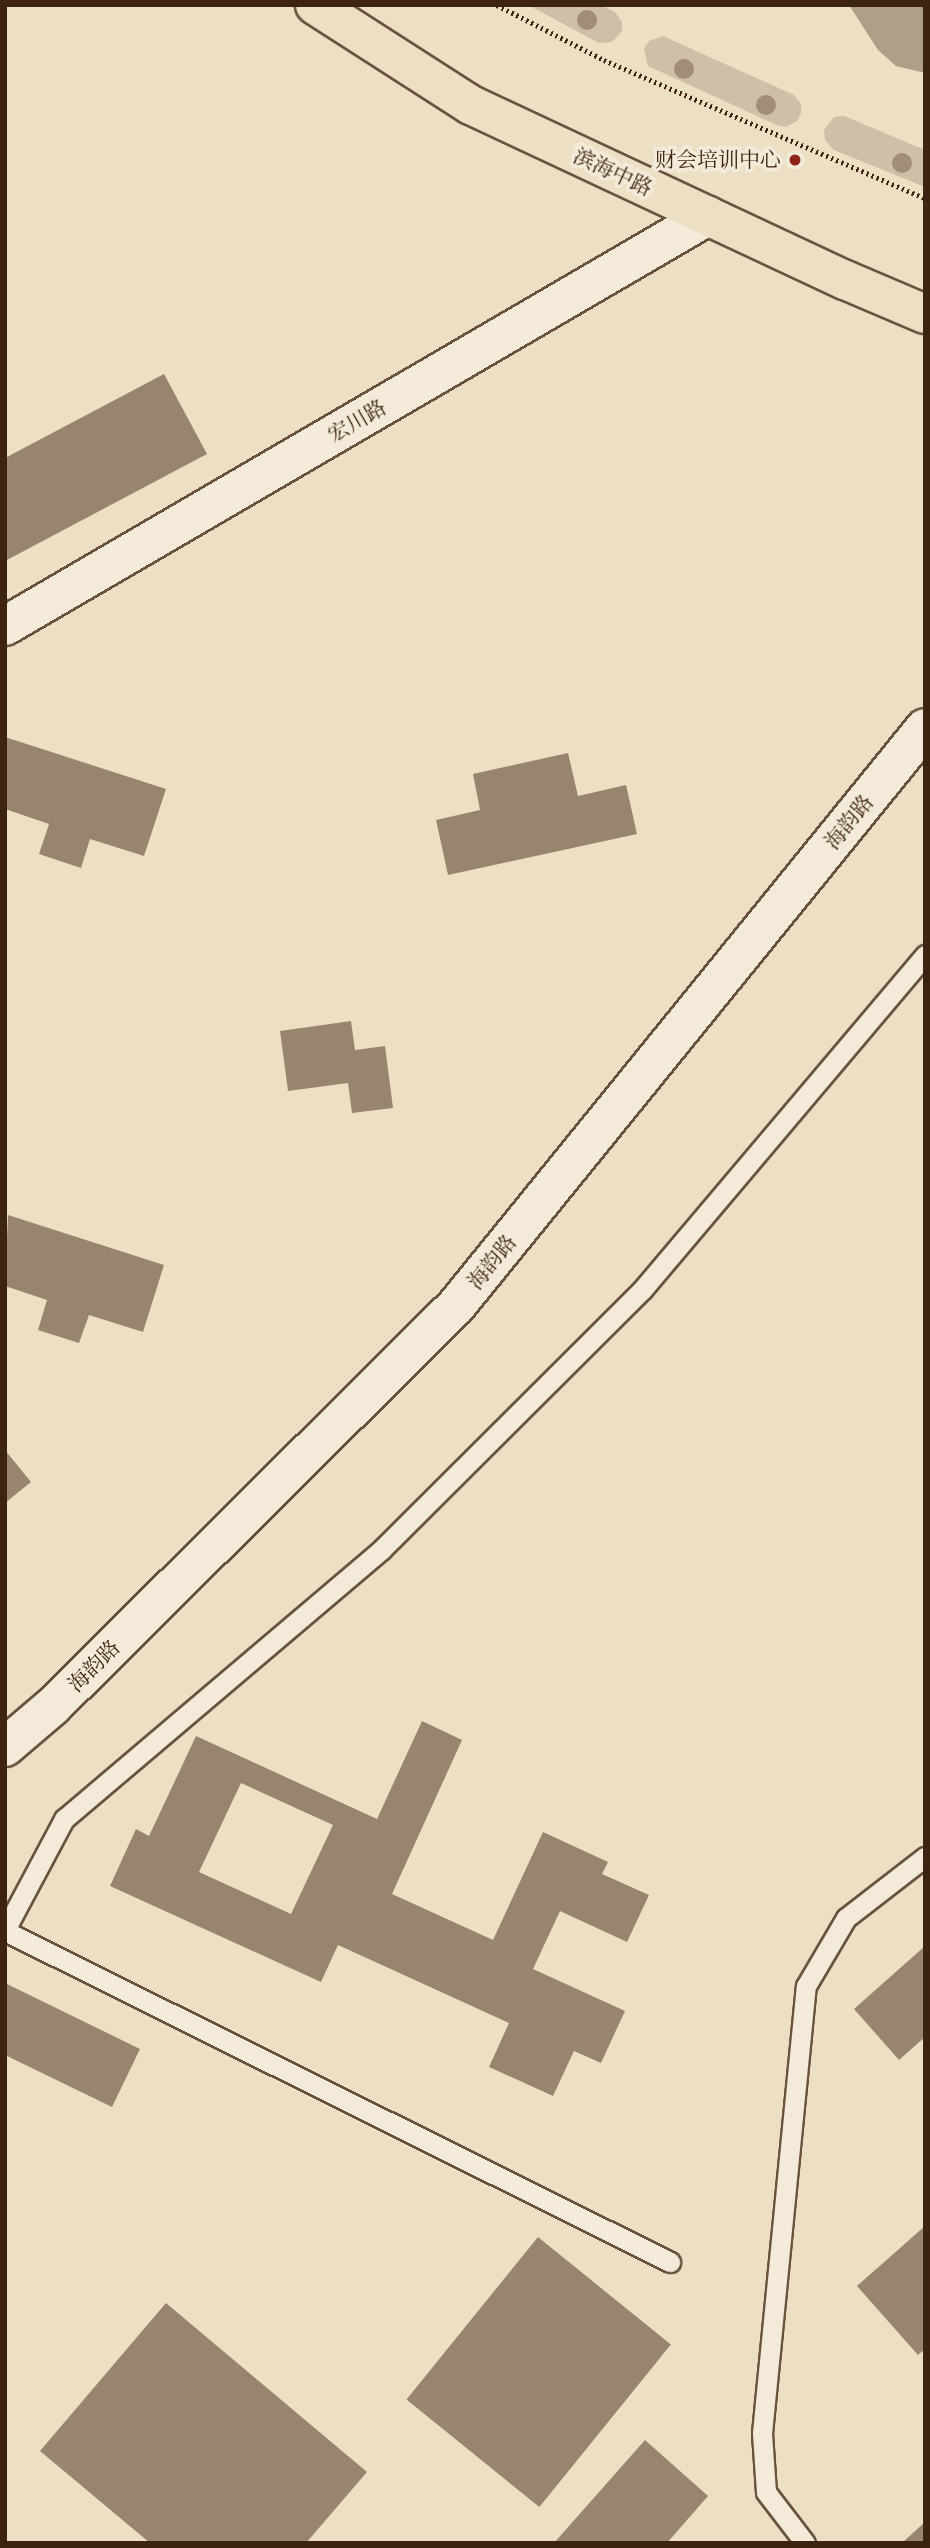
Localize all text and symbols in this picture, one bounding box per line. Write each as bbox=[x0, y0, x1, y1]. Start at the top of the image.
street label: 滨海中路 bbox=[570, 143, 656, 201]
place label: 财会培训中心 bbox=[655, 147, 781, 173]
marker: 财会培训中心 bbox=[787, 152, 803, 168]
street label: 宏川路 bbox=[323, 394, 391, 448]
street label: 海韵路 bbox=[819, 790, 879, 854]
street label: 海韵路 bbox=[462, 1230, 522, 1294]
street label: 海韵路 bbox=[63, 1635, 125, 1697]

